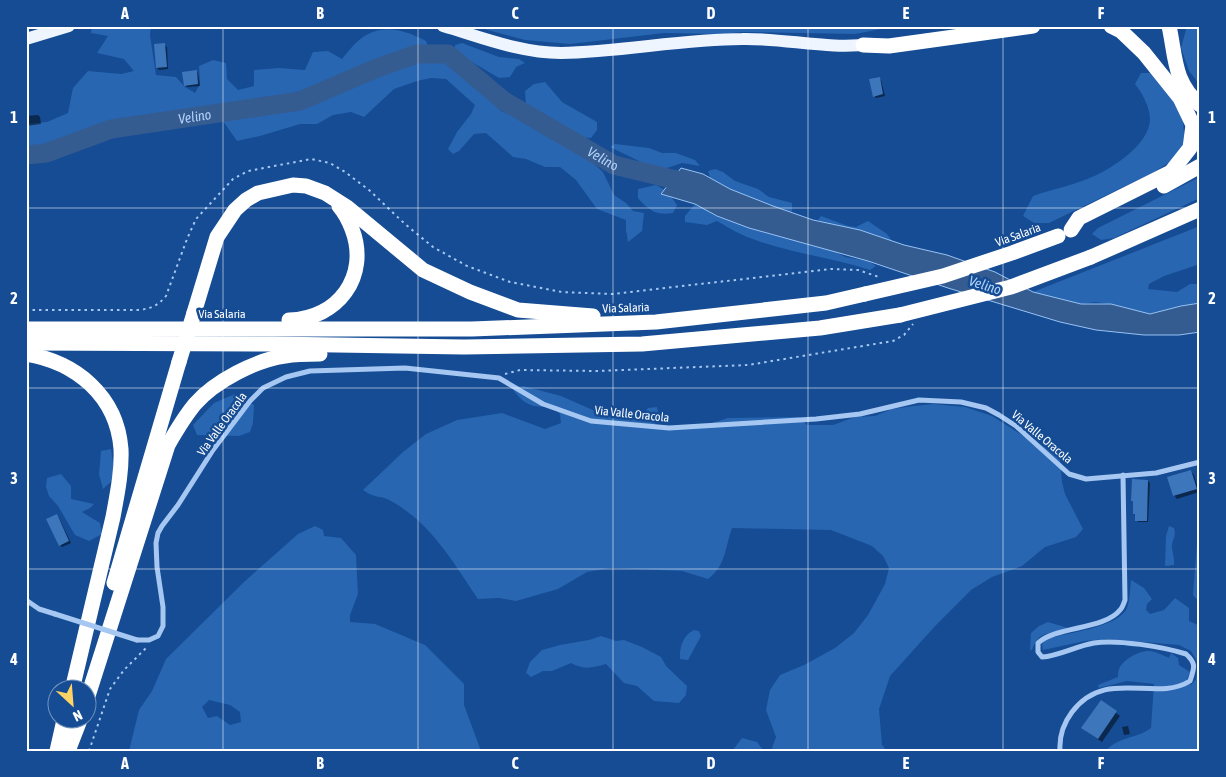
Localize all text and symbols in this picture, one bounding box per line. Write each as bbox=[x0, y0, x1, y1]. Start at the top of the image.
text: A bbox=[120, 4, 129, 22]
text: B bbox=[316, 4, 324, 22]
text: C bbox=[511, 4, 519, 22]
text: D bbox=[707, 4, 716, 22]
text: E bbox=[903, 4, 910, 22]
text: F bbox=[1098, 4, 1105, 22]
water label: Velino bbox=[177, 106, 213, 127]
text: 1 bbox=[10, 108, 18, 126]
text: 1 bbox=[1208, 108, 1216, 126]
water label: Velino bbox=[584, 143, 620, 174]
street label: Via Salaria bbox=[993, 220, 1043, 250]
water label: Velino bbox=[967, 272, 1004, 298]
text: 2 bbox=[10, 289, 18, 307]
text: 2 bbox=[1208, 289, 1216, 307]
street label: Via Salaria bbox=[602, 300, 650, 316]
street label: Via Salaria bbox=[198, 307, 246, 321]
street label: Via Valle Oracola bbox=[194, 390, 250, 458]
street label: Via Valle Oracola bbox=[594, 403, 670, 425]
street label: Via Valle Oracola bbox=[1009, 408, 1075, 466]
text: 3 bbox=[10, 469, 18, 487]
text: 3 bbox=[1208, 469, 1216, 487]
text: 4 bbox=[9, 650, 18, 668]
text: 4 bbox=[1207, 650, 1216, 668]
north arrow bbox=[48, 680, 98, 730]
text: N bbox=[70, 707, 85, 725]
text: A bbox=[120, 754, 129, 772]
text: B bbox=[316, 754, 324, 772]
text: C bbox=[511, 754, 519, 772]
text: D bbox=[707, 754, 716, 772]
text: E bbox=[903, 754, 910, 772]
text: F bbox=[1098, 754, 1105, 772]

